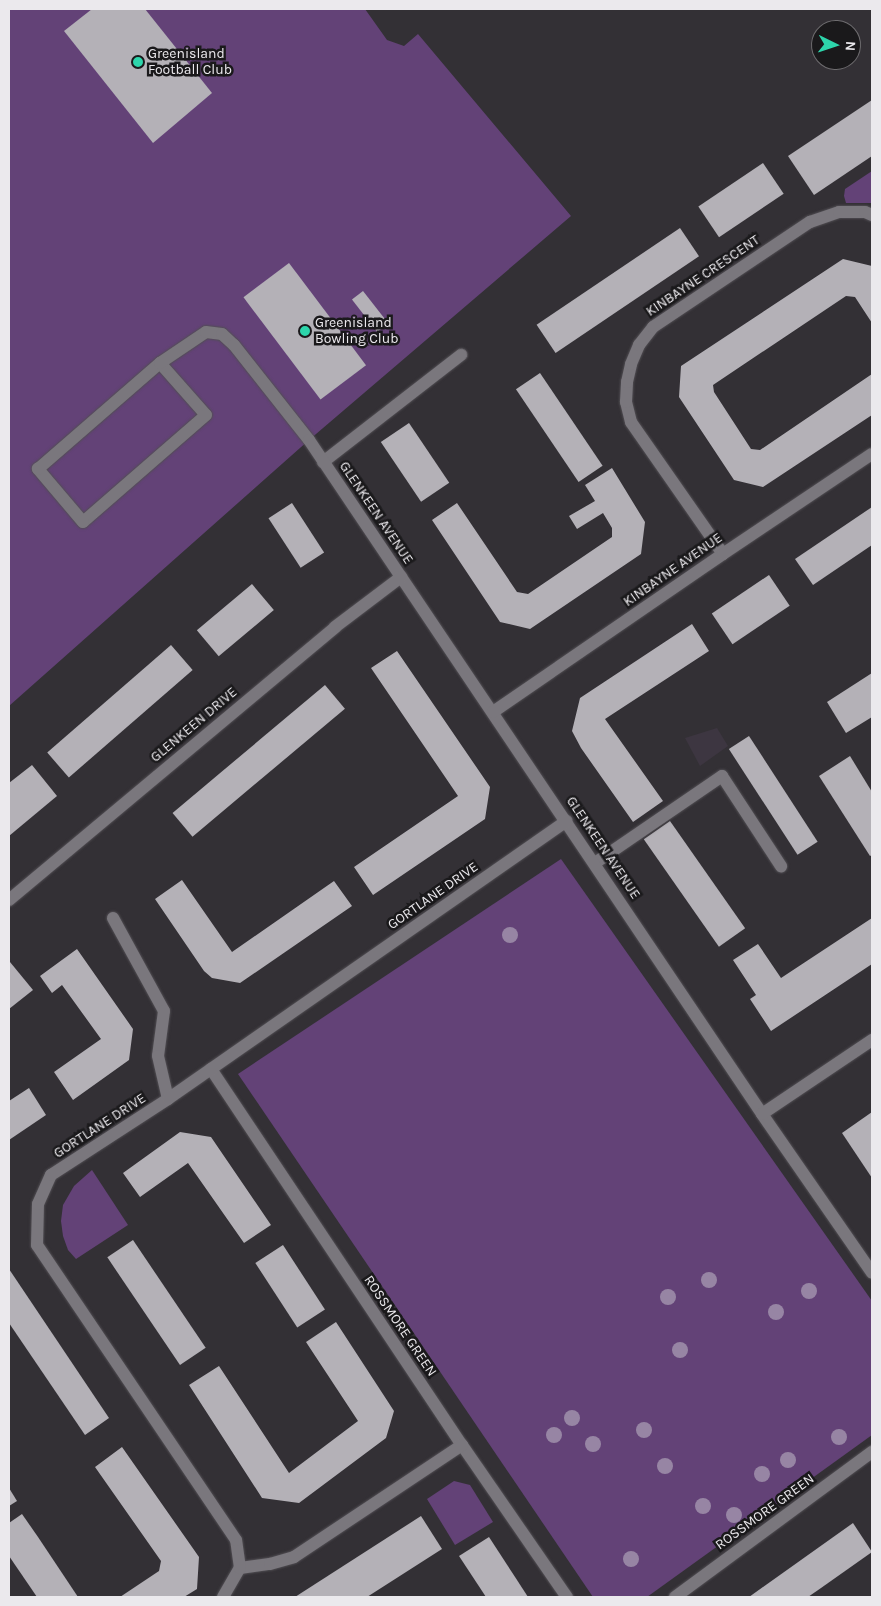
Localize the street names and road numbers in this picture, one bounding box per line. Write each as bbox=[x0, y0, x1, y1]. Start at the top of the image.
street label: KINBAYNE CRESCENT bbox=[643, 232, 763, 320]
street label: GLENKEEN AVENUE bbox=[335, 459, 417, 567]
street label: KINBAYNE AVENUE bbox=[620, 530, 726, 610]
street label: GLENKEEN DRIVE bbox=[147, 684, 241, 766]
street label: GLENKEEN AVENUE bbox=[562, 794, 644, 902]
street label: GORTLANE DRIVE bbox=[385, 859, 481, 933]
street label: GORTLANE DRIVE bbox=[51, 1090, 149, 1162]
street label: ROSSMORE GREEN bbox=[360, 1272, 440, 1380]
street label: ROSSMORE GREEN bbox=[712, 1470, 818, 1554]

